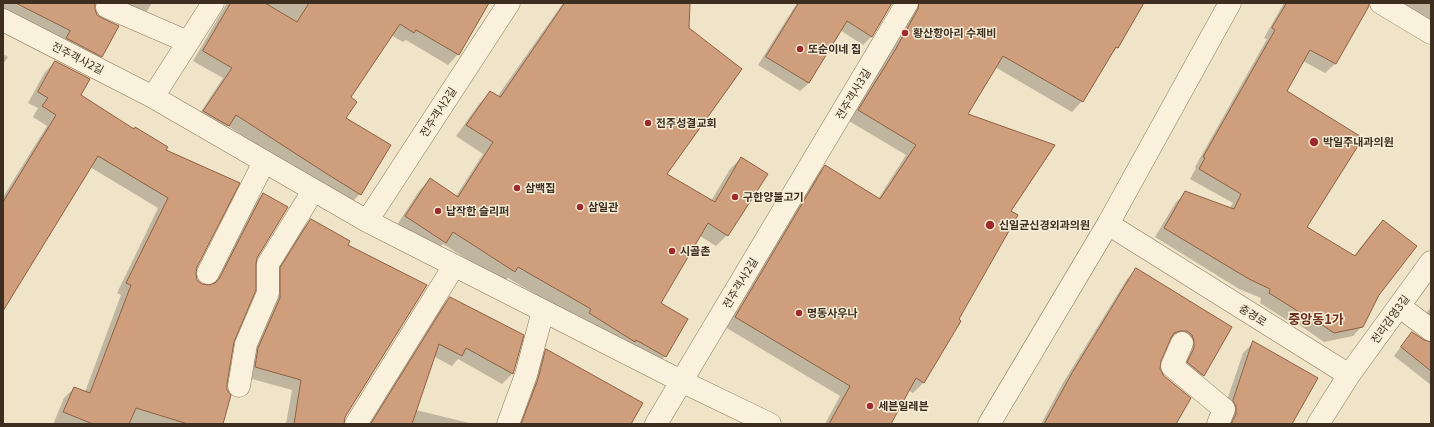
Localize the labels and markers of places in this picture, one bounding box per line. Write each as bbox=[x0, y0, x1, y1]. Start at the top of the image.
place label: 황산항아리 수제비 bbox=[913, 26, 996, 40]
marker: 황산항아리 수제비 bbox=[900, 28, 910, 38]
place label: 또순이네 집 bbox=[808, 42, 861, 56]
marker: 또순이네 집 bbox=[795, 44, 805, 54]
place label: 전주성결교회 bbox=[656, 116, 717, 130]
marker: 전주성결교회 bbox=[643, 118, 653, 128]
place label: 박일주내과의원 bbox=[1323, 135, 1394, 149]
marker: 박일주내과의원 bbox=[1308, 136, 1320, 148]
place label: 삼백집 bbox=[525, 181, 555, 195]
marker: 삼백집 bbox=[512, 183, 522, 193]
place label: 구한양불고기 bbox=[743, 190, 804, 204]
marker: 구한양불고기 bbox=[730, 192, 740, 202]
place label: 삼일관 bbox=[588, 200, 618, 214]
marker: 삼일관 bbox=[575, 202, 585, 212]
place label: 납작한 슬리퍼 bbox=[446, 204, 509, 218]
marker: 납작한 슬리퍼 bbox=[433, 206, 443, 216]
place label: 신일균신경외과의원 bbox=[999, 218, 1090, 232]
marker: 신일균신경외과의원 bbox=[984, 219, 996, 231]
place label: 시골촌 bbox=[680, 244, 710, 258]
marker: 시골촌 bbox=[667, 246, 677, 256]
place label: 명동사우나 bbox=[807, 306, 858, 320]
marker: 명동사우나 bbox=[794, 308, 804, 318]
place label: 세븐일레븐 bbox=[878, 399, 929, 413]
marker: 세븐일레븐 bbox=[865, 401, 875, 411]

